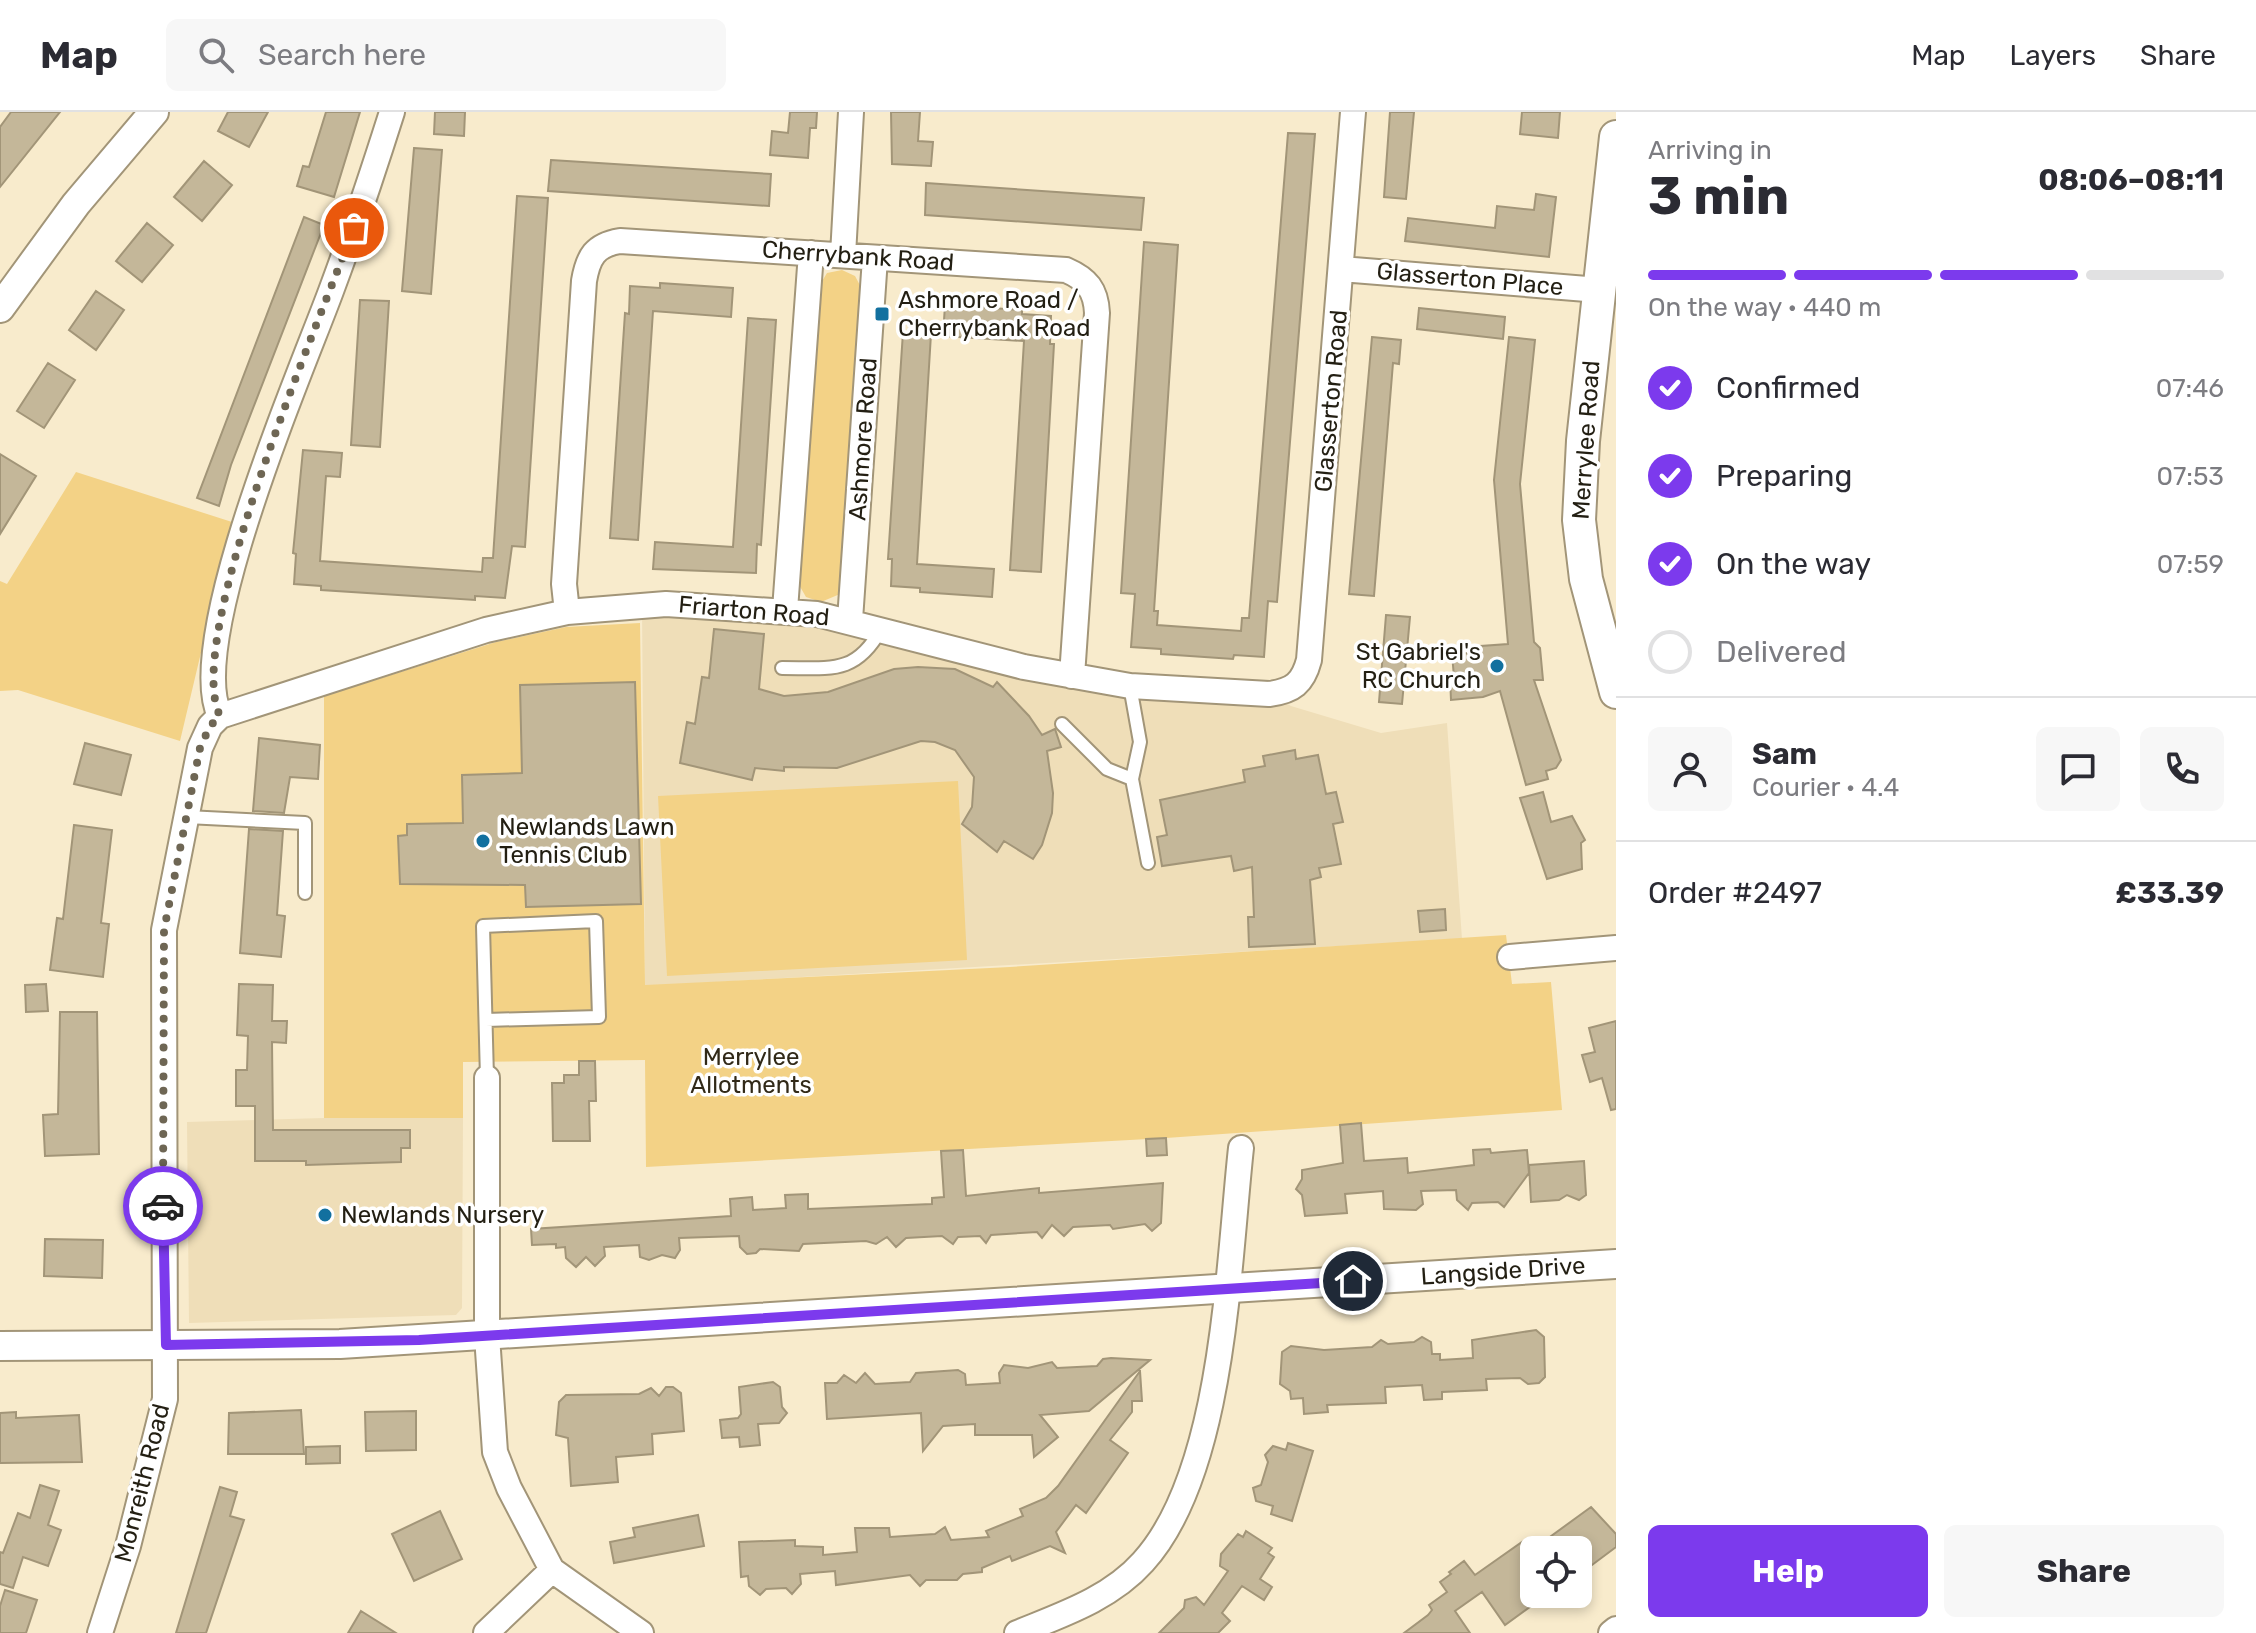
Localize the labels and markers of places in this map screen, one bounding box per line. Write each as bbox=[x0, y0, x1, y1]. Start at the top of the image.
pin bbox=[320, 194, 388, 262]
place label: Ashmore Road / Cherrybank Road bbox=[898, 286, 1091, 342]
marker: Ashmore Road / Cherrybank Road bbox=[873, 305, 891, 323]
place label: St Gabriel's RC Church bbox=[1356, 638, 1481, 694]
marker: St Gabriel's RC Church bbox=[1488, 657, 1506, 675]
place label: Newlands Lawn Tennis Club bbox=[499, 813, 675, 869]
marker: Newlands Lawn Tennis Club bbox=[474, 832, 492, 850]
place label: Newlands Nursery bbox=[341, 1201, 544, 1229]
marker: Newlands Nursery bbox=[316, 1206, 334, 1224]
pin bbox=[1319, 1247, 1387, 1315]

